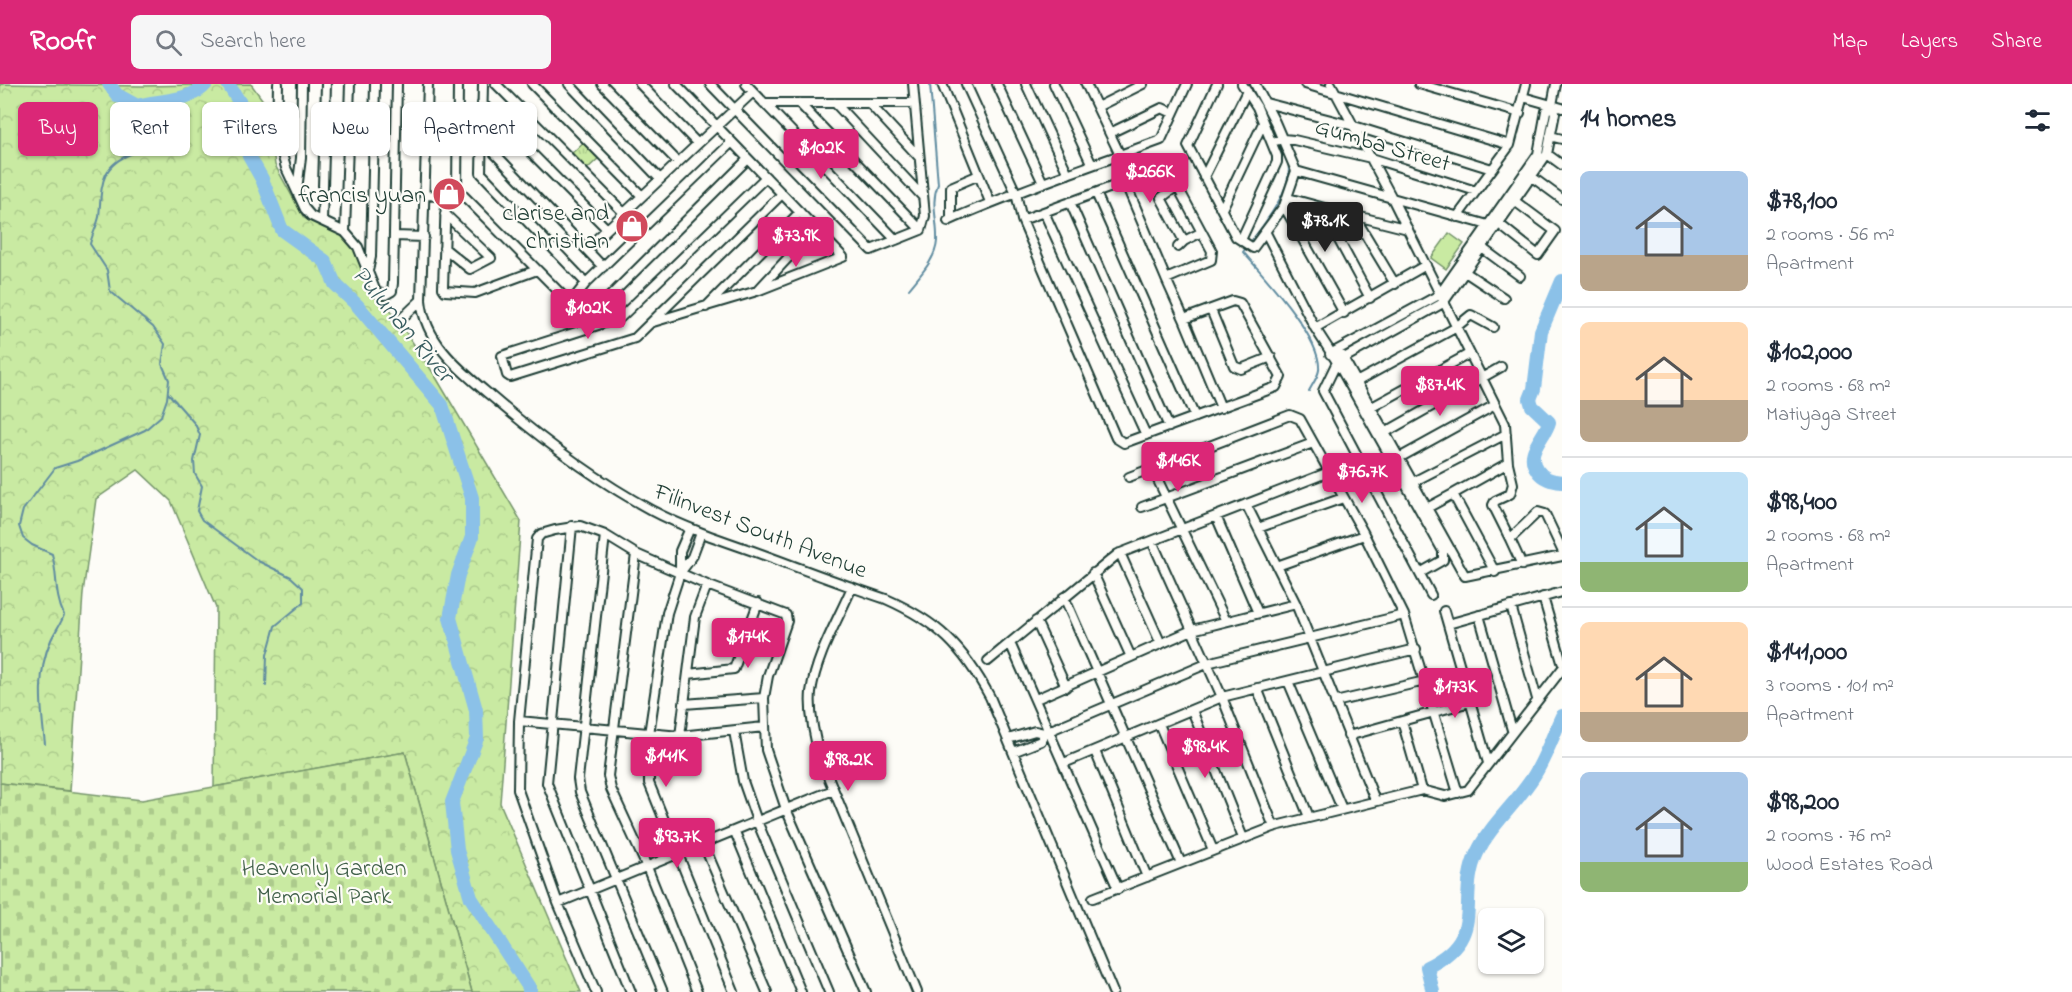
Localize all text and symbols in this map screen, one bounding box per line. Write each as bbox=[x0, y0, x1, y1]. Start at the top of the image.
search box bbox=[131, 15, 551, 69]
text: Roofr bbox=[30, 22, 95, 63]
icon: search bbox=[152, 26, 185, 59]
text: Search here bbox=[200, 26, 306, 58]
text: Map bbox=[1832, 27, 1868, 57]
text: Layers bbox=[1901, 27, 1958, 57]
text: Share bbox=[1991, 27, 2042, 57]
text: 14 homes bbox=[1580, 101, 1676, 139]
chip: Buy bbox=[18, 102, 98, 156]
chip: Rent bbox=[110, 102, 190, 156]
chip: Filters bbox=[202, 102, 299, 156]
chip: New bbox=[311, 102, 390, 156]
chip: Apartment bbox=[402, 102, 537, 156]
icon: filters bbox=[2021, 104, 2054, 137]
street label: Gumba Street bbox=[1310, 110, 1454, 182]
pin: $102K bbox=[779, 129, 863, 180]
text: $102K bbox=[798, 134, 844, 163]
pin: $266K bbox=[1108, 153, 1192, 204]
text: $266K bbox=[1125, 158, 1175, 187]
shop icon: francis yuan bbox=[431, 176, 467, 212]
place label: francis yuan bbox=[298, 179, 426, 215]
text: $78,100 bbox=[1766, 183, 1837, 221]
icon: home bbox=[1628, 195, 1700, 267]
place label: clarise and christian bbox=[502, 197, 610, 260]
pin: $78.1K bbox=[1276, 202, 1374, 253]
text: $78.1K bbox=[1301, 207, 1349, 236]
shop icon: clarise and christian bbox=[614, 208, 650, 244]
pin: $73.9K bbox=[747, 217, 845, 268]
text: 2 rooms · 56 m² bbox=[1766, 221, 1895, 250]
text: $73.9K bbox=[772, 222, 820, 251]
text: Apartment bbox=[1766, 250, 1854, 279]
water label: Pulunan River bbox=[341, 258, 464, 394]
pin: $102K bbox=[546, 289, 630, 340]
text: $102K bbox=[565, 294, 611, 323]
text: $102,000 bbox=[1766, 334, 1852, 372]
icon: home bbox=[1628, 346, 1700, 418]
pin: $87.4K bbox=[1391, 366, 1489, 417]
text: $87.4K bbox=[1415, 371, 1465, 400]
text: 2 rooms · 68 m² bbox=[1766, 372, 1891, 401]
text: Matiyaga Street bbox=[1766, 401, 1896, 430]
pin: $146K bbox=[1136, 442, 1220, 493]
text: $146K bbox=[1155, 447, 1201, 476]
pin: $76.7K bbox=[1313, 453, 1411, 504]
text: $76.7K bbox=[1336, 458, 1388, 487]
street label: Filinvest South Avenue bbox=[647, 475, 872, 589]
text: $98,400 bbox=[1766, 484, 1837, 522]
icon: home bbox=[1628, 496, 1700, 568]
text: 2 rooms · 68 m² bbox=[1766, 522, 1891, 551]
text: Apartment bbox=[1766, 551, 1854, 580]
pin: $174K bbox=[706, 618, 790, 669]
text: $174K bbox=[726, 623, 770, 652]
text: $141,000 bbox=[1766, 634, 1847, 672]
icon: home bbox=[1628, 646, 1700, 718]
pin: $173K bbox=[1413, 668, 1497, 719]
text: 3 rooms · 101 m² bbox=[1766, 672, 1894, 701]
text: $173K bbox=[1433, 673, 1477, 702]
text: Apartment bbox=[1766, 701, 1854, 730]
pin: $98.4K bbox=[1156, 728, 1254, 779]
text: $98.4K bbox=[1181, 733, 1229, 762]
pin: $141K bbox=[624, 737, 708, 788]
pin: $98.2K bbox=[799, 741, 897, 792]
text: $141K bbox=[645, 742, 687, 771]
text: $98.2K bbox=[823, 746, 873, 775]
text: $98,200 bbox=[1766, 784, 1839, 822]
icon: home bbox=[1628, 796, 1700, 868]
pin: $93.7K bbox=[628, 818, 726, 869]
text: 2 rooms · 76 m² bbox=[1766, 822, 1891, 851]
text: $93.7K bbox=[653, 823, 701, 852]
text: Wood Estates Road bbox=[1766, 851, 1933, 880]
park label: Heavenly Garden Memorial Park bbox=[241, 852, 407, 915]
map controls bbox=[1478, 908, 1544, 974]
button: layers bbox=[1478, 908, 1544, 974]

